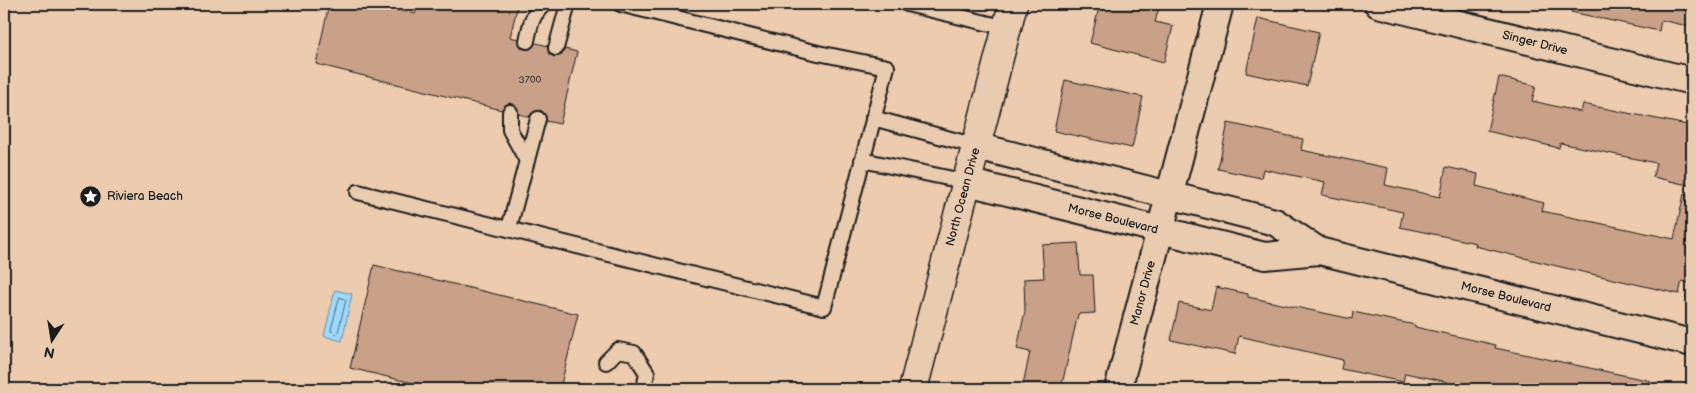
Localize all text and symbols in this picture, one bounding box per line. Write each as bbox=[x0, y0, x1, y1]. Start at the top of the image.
street label: Singer Drive bbox=[1501, 28, 1569, 58]
house number: 3700 bbox=[519, 74, 542, 86]
street label: North Ocean Drive bbox=[943, 146, 983, 248]
place icon: Riviera Beach bbox=[79, 184, 103, 208]
place label: Riviera Beach bbox=[107, 189, 183, 204]
street label: Morse Boulevard bbox=[1066, 201, 1160, 237]
street label: Manor Drive bbox=[1127, 259, 1159, 327]
street label: Morse Boulevard bbox=[1459, 279, 1553, 315]
north arrow bbox=[28, 316, 78, 366]
text: N bbox=[42, 343, 56, 362]

